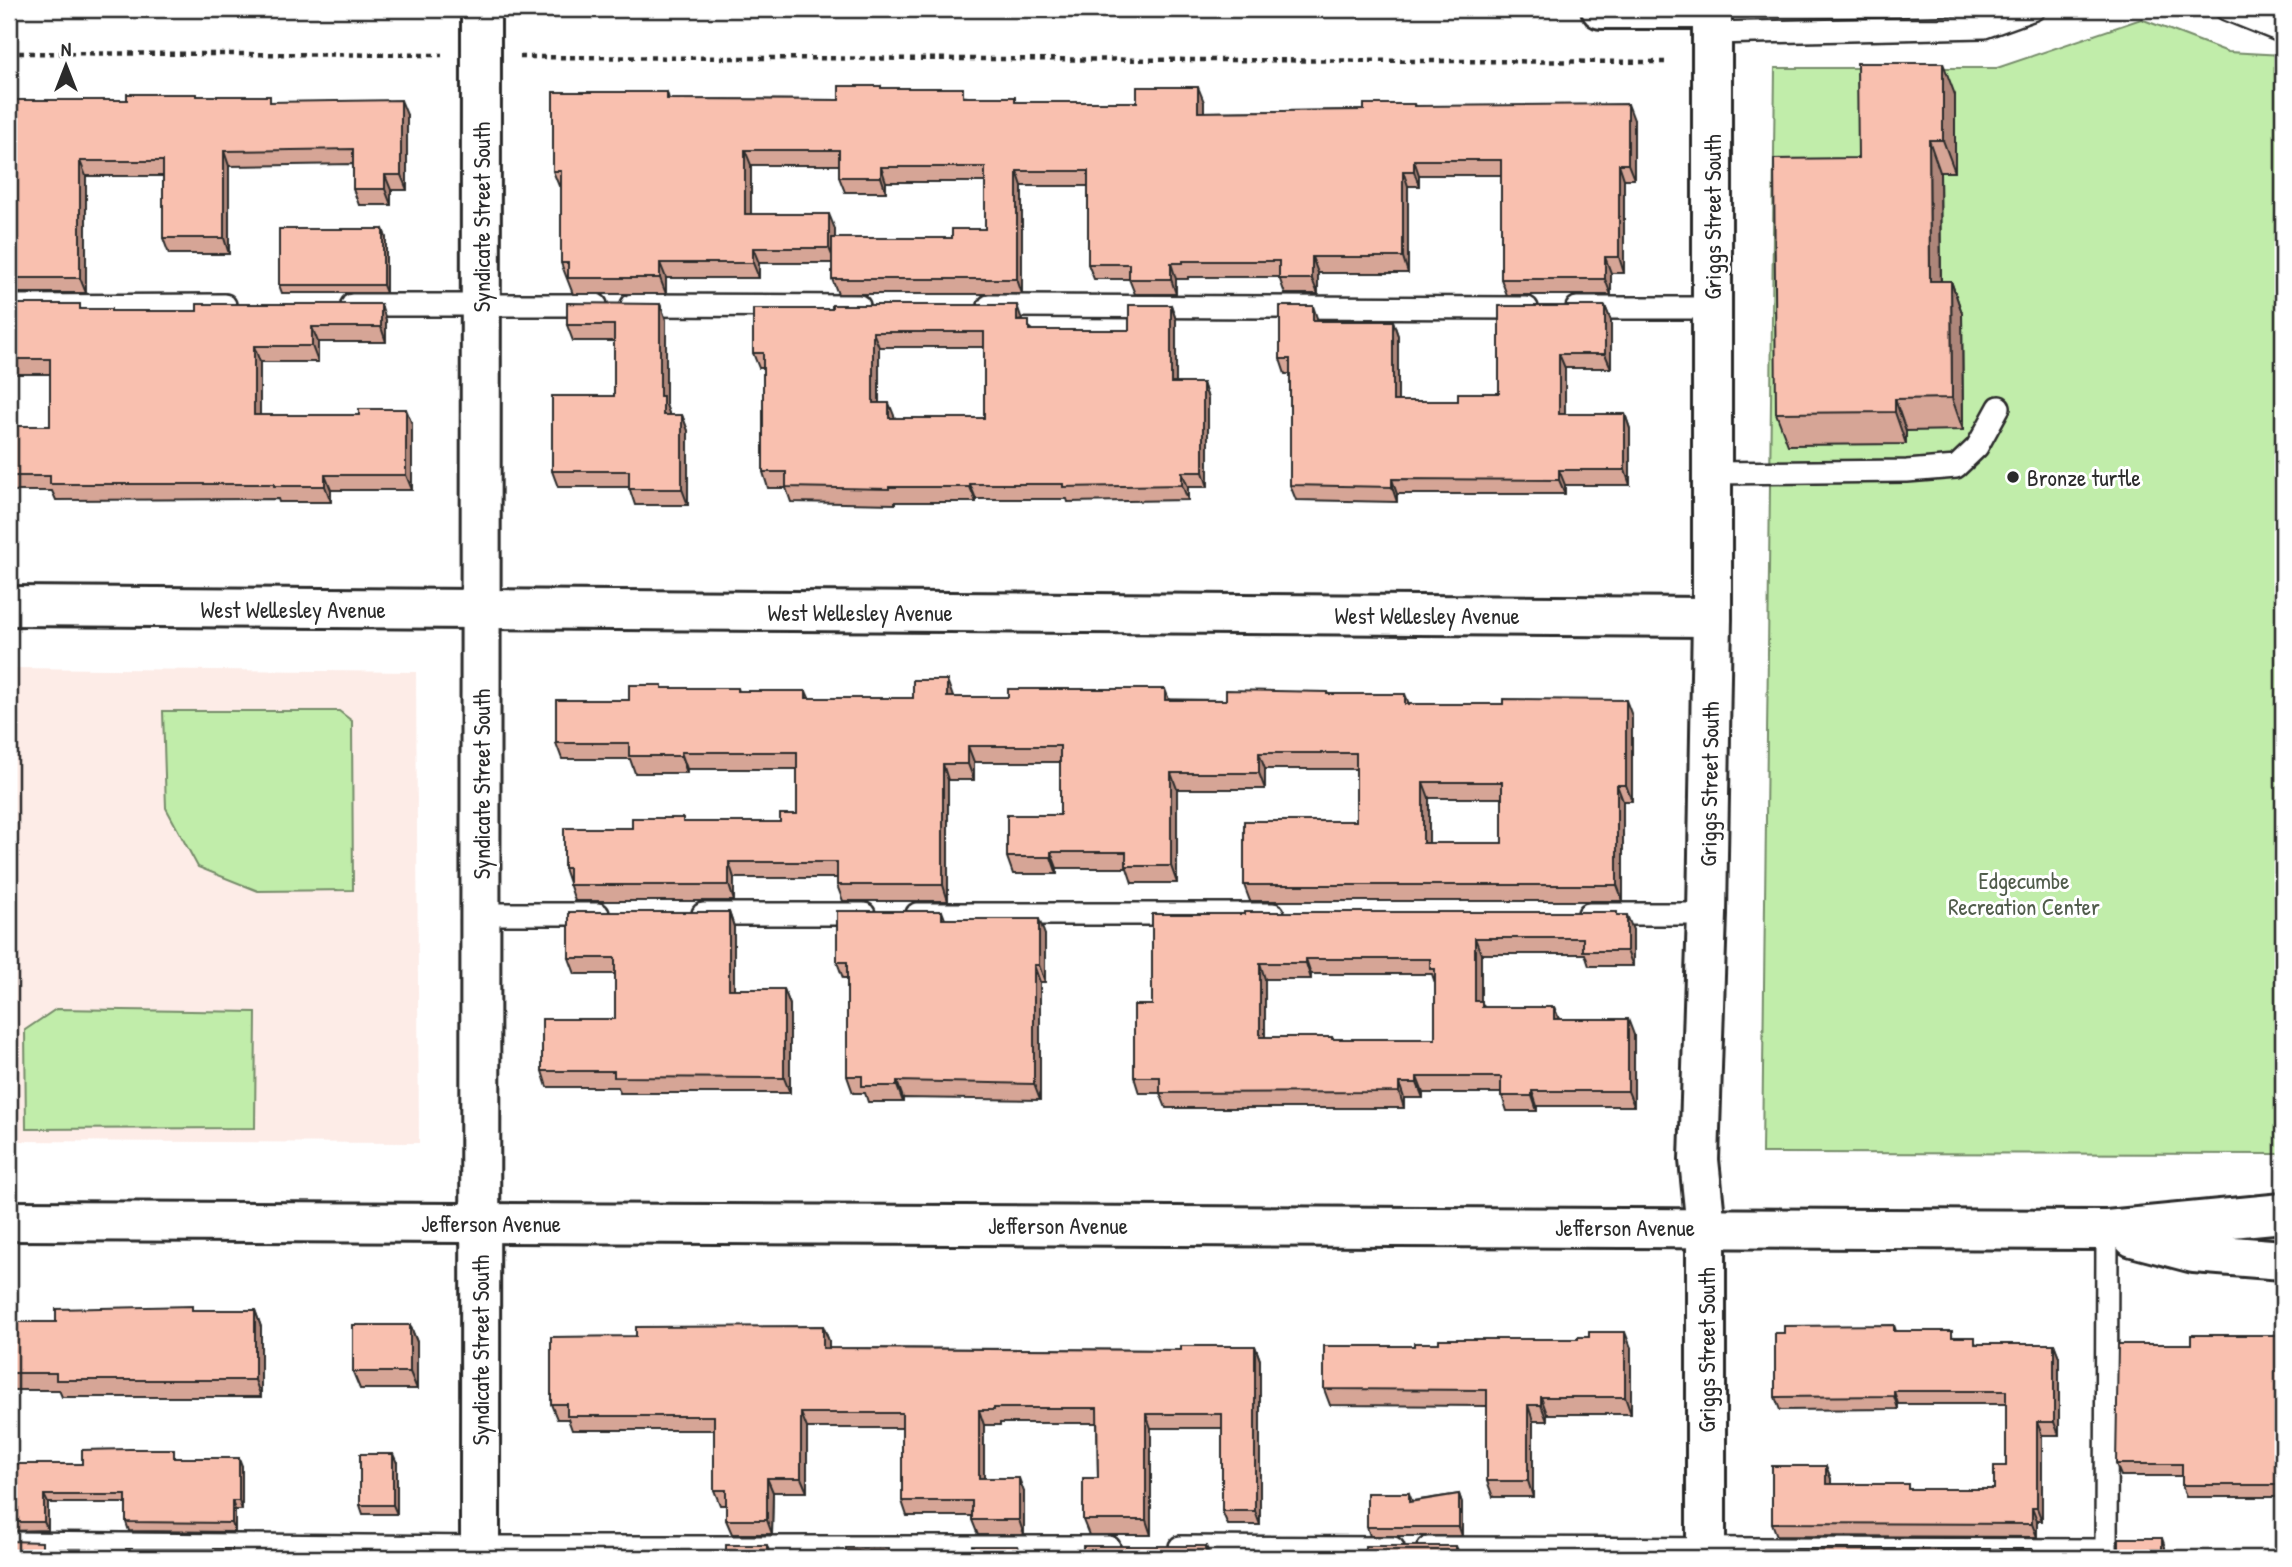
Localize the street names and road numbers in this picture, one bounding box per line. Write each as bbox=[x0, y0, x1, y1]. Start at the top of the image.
street label: Syndicate Street South bbox=[466, 121, 497, 312]
street label: Griggs Street South bbox=[1697, 134, 1728, 300]
street label: West Wellesley Avenue bbox=[200, 594, 386, 625]
street label: West Wellesley Avenue bbox=[767, 597, 953, 628]
street label: West Wellesley Avenue bbox=[1334, 600, 1520, 631]
street label: Syndicate Street South bbox=[466, 688, 497, 879]
street label: Griggs Street South bbox=[1692, 701, 1726, 867]
street label: Jefferson Avenue bbox=[421, 1208, 561, 1239]
street label: Jefferson Avenue bbox=[988, 1210, 1128, 1241]
street label: Jefferson Avenue bbox=[1555, 1212, 1695, 1243]
street label: Syndicate Street South bbox=[465, 1254, 496, 1445]
street label: Griggs Street South bbox=[1691, 1267, 1722, 1433]

